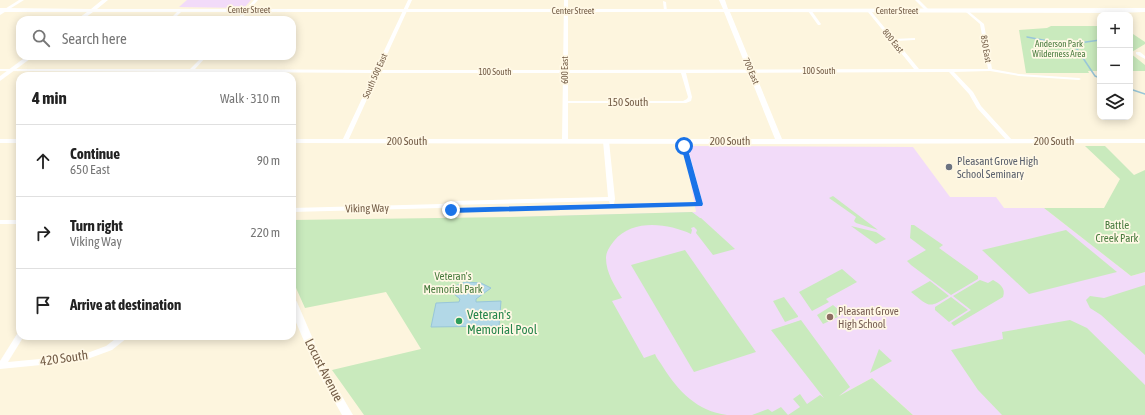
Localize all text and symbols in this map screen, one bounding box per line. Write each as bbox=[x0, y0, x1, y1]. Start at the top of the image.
street label: Center Street bbox=[228, 5, 271, 15]
street label: Center Street bbox=[552, 6, 595, 16]
street label: Center Street bbox=[876, 6, 919, 16]
map controls bbox=[1097, 12, 1133, 120]
button: + bbox=[1097, 12, 1133, 48]
search box bbox=[16, 16, 296, 60]
icon: search bbox=[30, 27, 52, 49]
street label: 800 East bbox=[880, 27, 906, 55]
text: Search here bbox=[62, 30, 127, 47]
street label: 850 East bbox=[979, 34, 993, 64]
park label: Anderson Park Wilderness Area bbox=[1032, 39, 1086, 59]
button: − bbox=[1097, 48, 1133, 84]
street label: South 500 East bbox=[361, 52, 390, 100]
street label: 600 East bbox=[560, 56, 570, 84]
street label: 700 East bbox=[741, 56, 761, 86]
street label: 100 South bbox=[802, 66, 836, 76]
street label: 100 South bbox=[478, 67, 512, 77]
button: layers bbox=[1097, 84, 1133, 120]
text: 4 min bbox=[32, 88, 67, 108]
text: Walk · 310 m bbox=[220, 91, 280, 106]
street label: 150 South bbox=[608, 96, 648, 108]
street label: 200 South bbox=[387, 135, 427, 147]
street label: 200 South bbox=[710, 135, 750, 147]
street label: 200 South bbox=[1034, 135, 1074, 147]
route start bbox=[675, 137, 693, 155]
text: Continue bbox=[70, 145, 120, 162]
icon: ahead bbox=[32, 150, 54, 172]
text: 90 m bbox=[257, 153, 280, 168]
place label: Pleasant Grove High School Seminary bbox=[957, 155, 1038, 180]
text: 650 East bbox=[70, 162, 110, 177]
marker: Pleasant Grove High School Seminary bbox=[944, 162, 954, 172]
route end bbox=[442, 201, 460, 219]
street label: Viking Way bbox=[345, 202, 389, 214]
text: Turn right bbox=[70, 217, 123, 234]
park label: Battle Creek Park bbox=[1096, 219, 1139, 244]
icon: right bbox=[32, 222, 54, 244]
text: 220 m bbox=[251, 225, 280, 240]
text: Viking Way bbox=[70, 234, 122, 249]
park label: Veteran's Memorial Park bbox=[423, 270, 483, 295]
icon: arrive bbox=[32, 294, 54, 316]
text: Arrive at destination bbox=[70, 296, 181, 313]
place label: Pleasant Grove High School bbox=[838, 305, 899, 330]
place label: Veteran's Memorial Pool bbox=[467, 307, 538, 337]
marker: Pleasant Grove High School bbox=[825, 312, 835, 322]
marker: Veteran's Memorial Pool bbox=[454, 316, 464, 326]
street label: Locust Avenue bbox=[302, 336, 346, 404]
street label: 420 South bbox=[39, 347, 89, 369]

